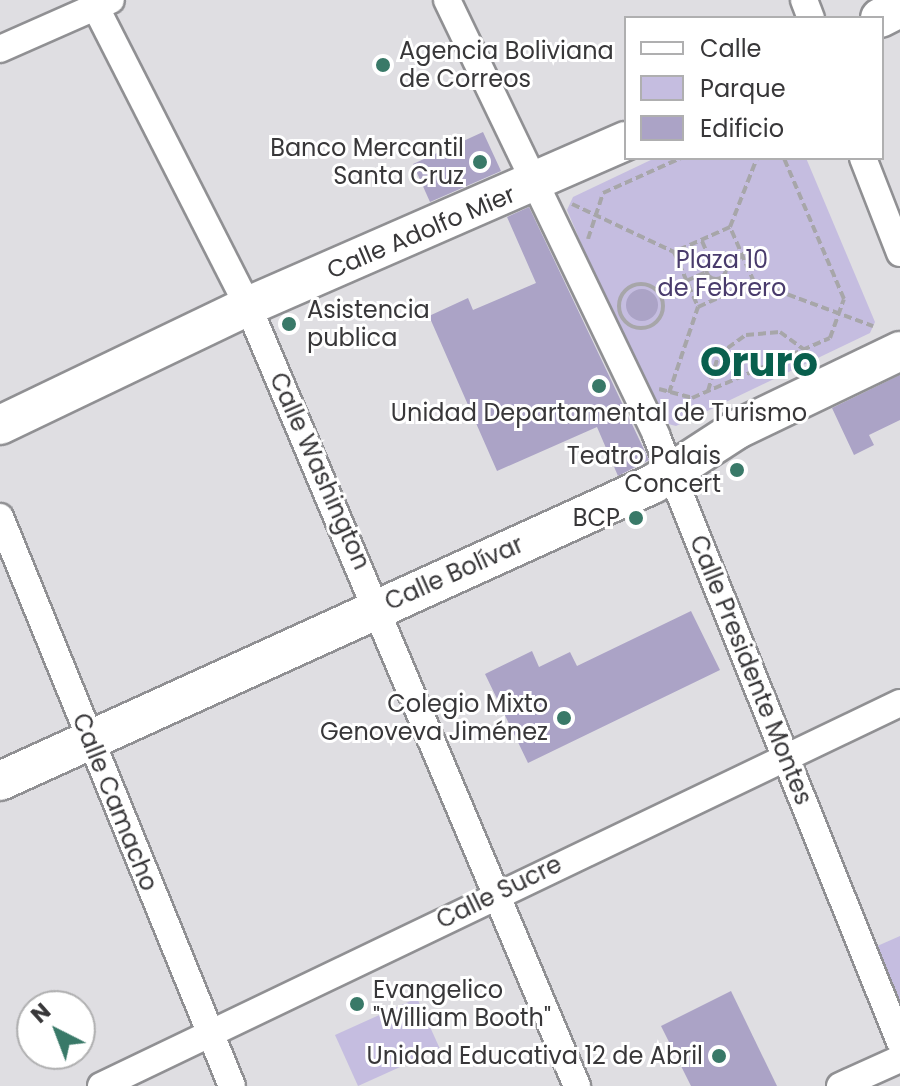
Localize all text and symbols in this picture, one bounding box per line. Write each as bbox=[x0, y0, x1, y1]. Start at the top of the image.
legend bbox=[624, 16, 884, 160]
text: Calle bbox=[700, 32, 761, 65]
place label: Agencia Boliviana de Correos bbox=[399, 37, 614, 93]
marker: Agencia Boliviana de Correos bbox=[374, 56, 392, 74]
text: Parque bbox=[700, 72, 786, 105]
text: Edificio bbox=[700, 112, 784, 145]
place label: Banco Mercantil Santa Cruz bbox=[270, 134, 464, 190]
marker: Banco Mercantil Santa Cruz bbox=[471, 153, 489, 171]
street label: Calle Adolfo Mier bbox=[323, 179, 519, 285]
park label: Plaza 10 de Febrero bbox=[658, 246, 786, 302]
place label: Asistencia publica bbox=[307, 296, 430, 352]
marker: Asistencia publica bbox=[278, 313, 300, 335]
district label: Oruro bbox=[700, 338, 818, 386]
street label: Calle Washington bbox=[264, 368, 376, 574]
marker: Unidad Departamental de Turismo bbox=[590, 377, 608, 395]
place label: Unidad Departamental de Turismo bbox=[391, 399, 807, 427]
place label: Teatro Palais Concert bbox=[567, 442, 721, 498]
marker: Teatro Palais Concert bbox=[728, 461, 746, 479]
place label: BCP bbox=[573, 504, 620, 532]
marker: BCP bbox=[627, 509, 645, 527]
street label: Calle Bolívar bbox=[380, 530, 528, 616]
street label: Calle Presidente Montes bbox=[684, 531, 818, 809]
place label: Colegio Mixto Genoveva Jiménez bbox=[320, 690, 548, 746]
street label: Calle Camacho bbox=[66, 709, 164, 895]
marker: Colegio Mixto Genoveva Jiménez bbox=[555, 709, 573, 727]
street label: Calle Sucre bbox=[432, 849, 566, 935]
place label: Evangelico "William Booth" bbox=[373, 976, 551, 1032]
north arrow bbox=[16, 990, 96, 1070]
marker: Evangelico "William Booth" bbox=[348, 995, 366, 1013]
text: N bbox=[24, 996, 57, 1030]
place label: Unidad Educativa 12 de Abril bbox=[366, 1042, 703, 1070]
marker: Unidad Educativa 12 de Abril bbox=[710, 1047, 728, 1065]

